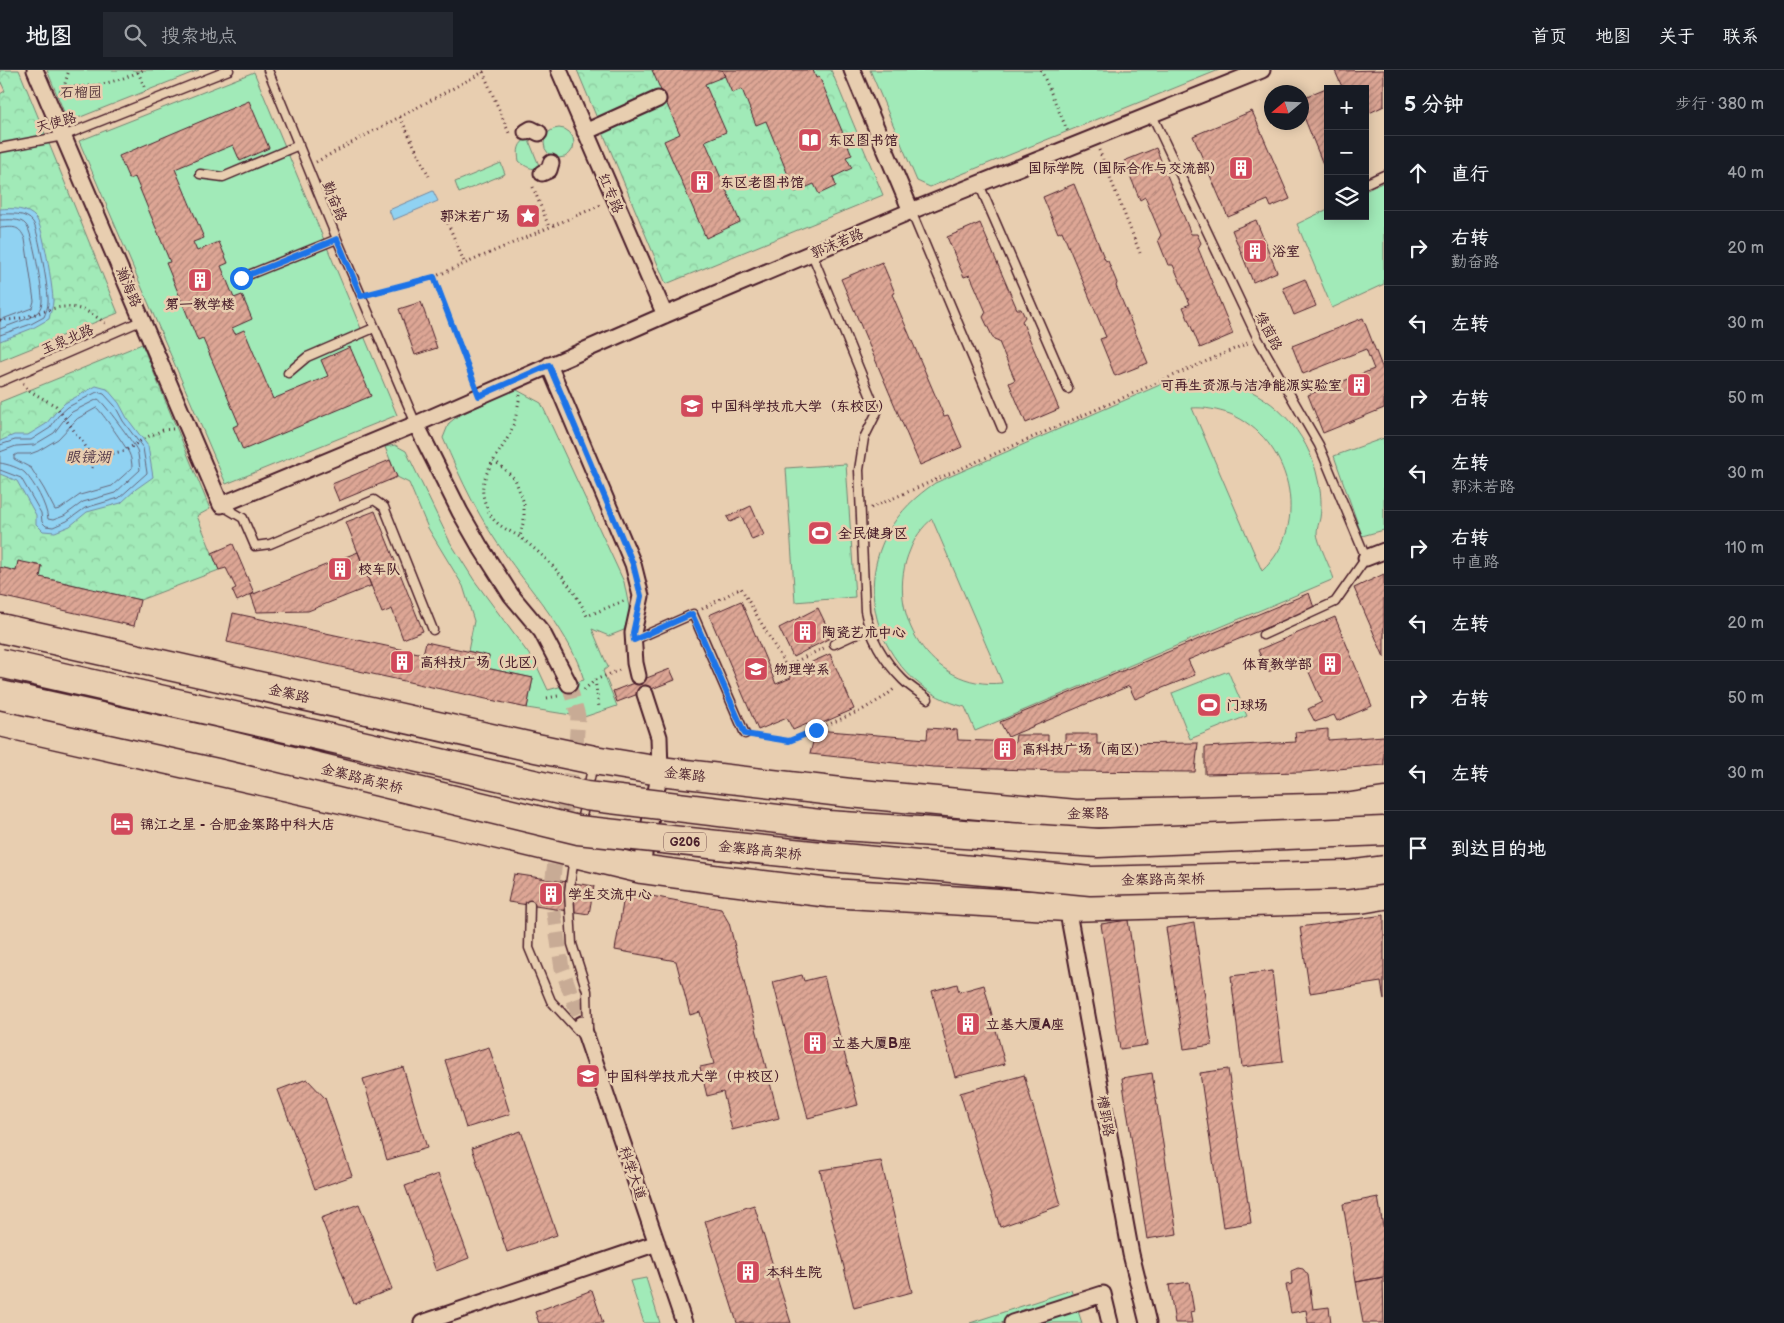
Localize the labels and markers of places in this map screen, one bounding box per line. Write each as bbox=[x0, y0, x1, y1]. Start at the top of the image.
library icon: 东区图书馆 bbox=[797, 127, 823, 153]
place label: 东区图书馆 bbox=[828, 132, 898, 149]
building icon: 国际学院（国际合作与交流部） bbox=[1228, 155, 1254, 181]
place label: 国际学院（国际合作与交流部） bbox=[1028, 160, 1224, 177]
building icon: 东区老图书馆 bbox=[689, 169, 715, 195]
place label: 东区老图书馆 bbox=[720, 174, 804, 191]
place icon: 郭沫若广场 bbox=[515, 203, 541, 229]
place label: 郭沫若广场 bbox=[440, 208, 510, 225]
building icon: 浴室 bbox=[1242, 238, 1268, 264]
place label: 浴室 bbox=[1272, 243, 1300, 260]
building icon: 第一教学楼 bbox=[187, 267, 213, 293]
place label: 第一教学楼 bbox=[165, 296, 235, 313]
building icon: 可再生资源与洁净能源实验室 bbox=[1346, 372, 1372, 398]
place label: 可再生资源与洁净能源实验室 bbox=[1160, 377, 1342, 394]
school or university icon: 中国科学技术大学（东校区） bbox=[679, 393, 705, 419]
place label: 中国科学技术大学（东校区） bbox=[710, 398, 892, 415]
sports icon: 全民健身区 bbox=[807, 520, 833, 546]
place label: 全民健身区 bbox=[838, 525, 908, 542]
building icon: 校车队 bbox=[327, 556, 353, 582]
place label: 校车队 bbox=[358, 561, 400, 578]
building icon: 陶瓷艺术中心 bbox=[792, 619, 818, 645]
place label: 陶瓷艺术中心 bbox=[822, 624, 906, 641]
building icon: 高科技广场（北区） bbox=[389, 649, 415, 675]
building icon: 体育教学部 bbox=[1317, 651, 1343, 677]
place label: 高科技广场（北区） bbox=[420, 654, 546, 671]
school or university icon: 物理学系 bbox=[743, 656, 769, 682]
place label: 体育教学部 bbox=[1242, 656, 1312, 673]
place label: 物理学系 bbox=[774, 661, 830, 678]
sports icon: 门球场 bbox=[1196, 692, 1222, 718]
place label: 门球场 bbox=[1226, 697, 1268, 714]
building icon: 高科技广场（南区） bbox=[992, 736, 1018, 762]
place label: 高科技广场（南区） bbox=[1022, 741, 1148, 758]
hotel icon: 锦江之星 - 合肥金寨路中科大店 bbox=[109, 811, 135, 837]
place label: 锦江之星 - 合肥金寨路中科大店 bbox=[140, 816, 335, 833]
building icon: 学生交流中心 bbox=[538, 881, 564, 907]
place label: 学生交流中心 bbox=[568, 886, 652, 903]
building icon: 立基大厦A座 bbox=[955, 1011, 981, 1037]
place label: 立基大厦A座 bbox=[986, 1016, 1065, 1033]
building icon: 立基大厦B座 bbox=[802, 1030, 828, 1056]
place label: 立基大厦B座 bbox=[832, 1035, 912, 1052]
school or university icon: 中国科学技术大学（中校区） bbox=[575, 1063, 601, 1089]
place label: 中国科学技术大学（中校区） bbox=[606, 1068, 788, 1085]
building icon: 本科生院 bbox=[735, 1259, 761, 1285]
place label: 本科生院 bbox=[766, 1264, 822, 1281]

